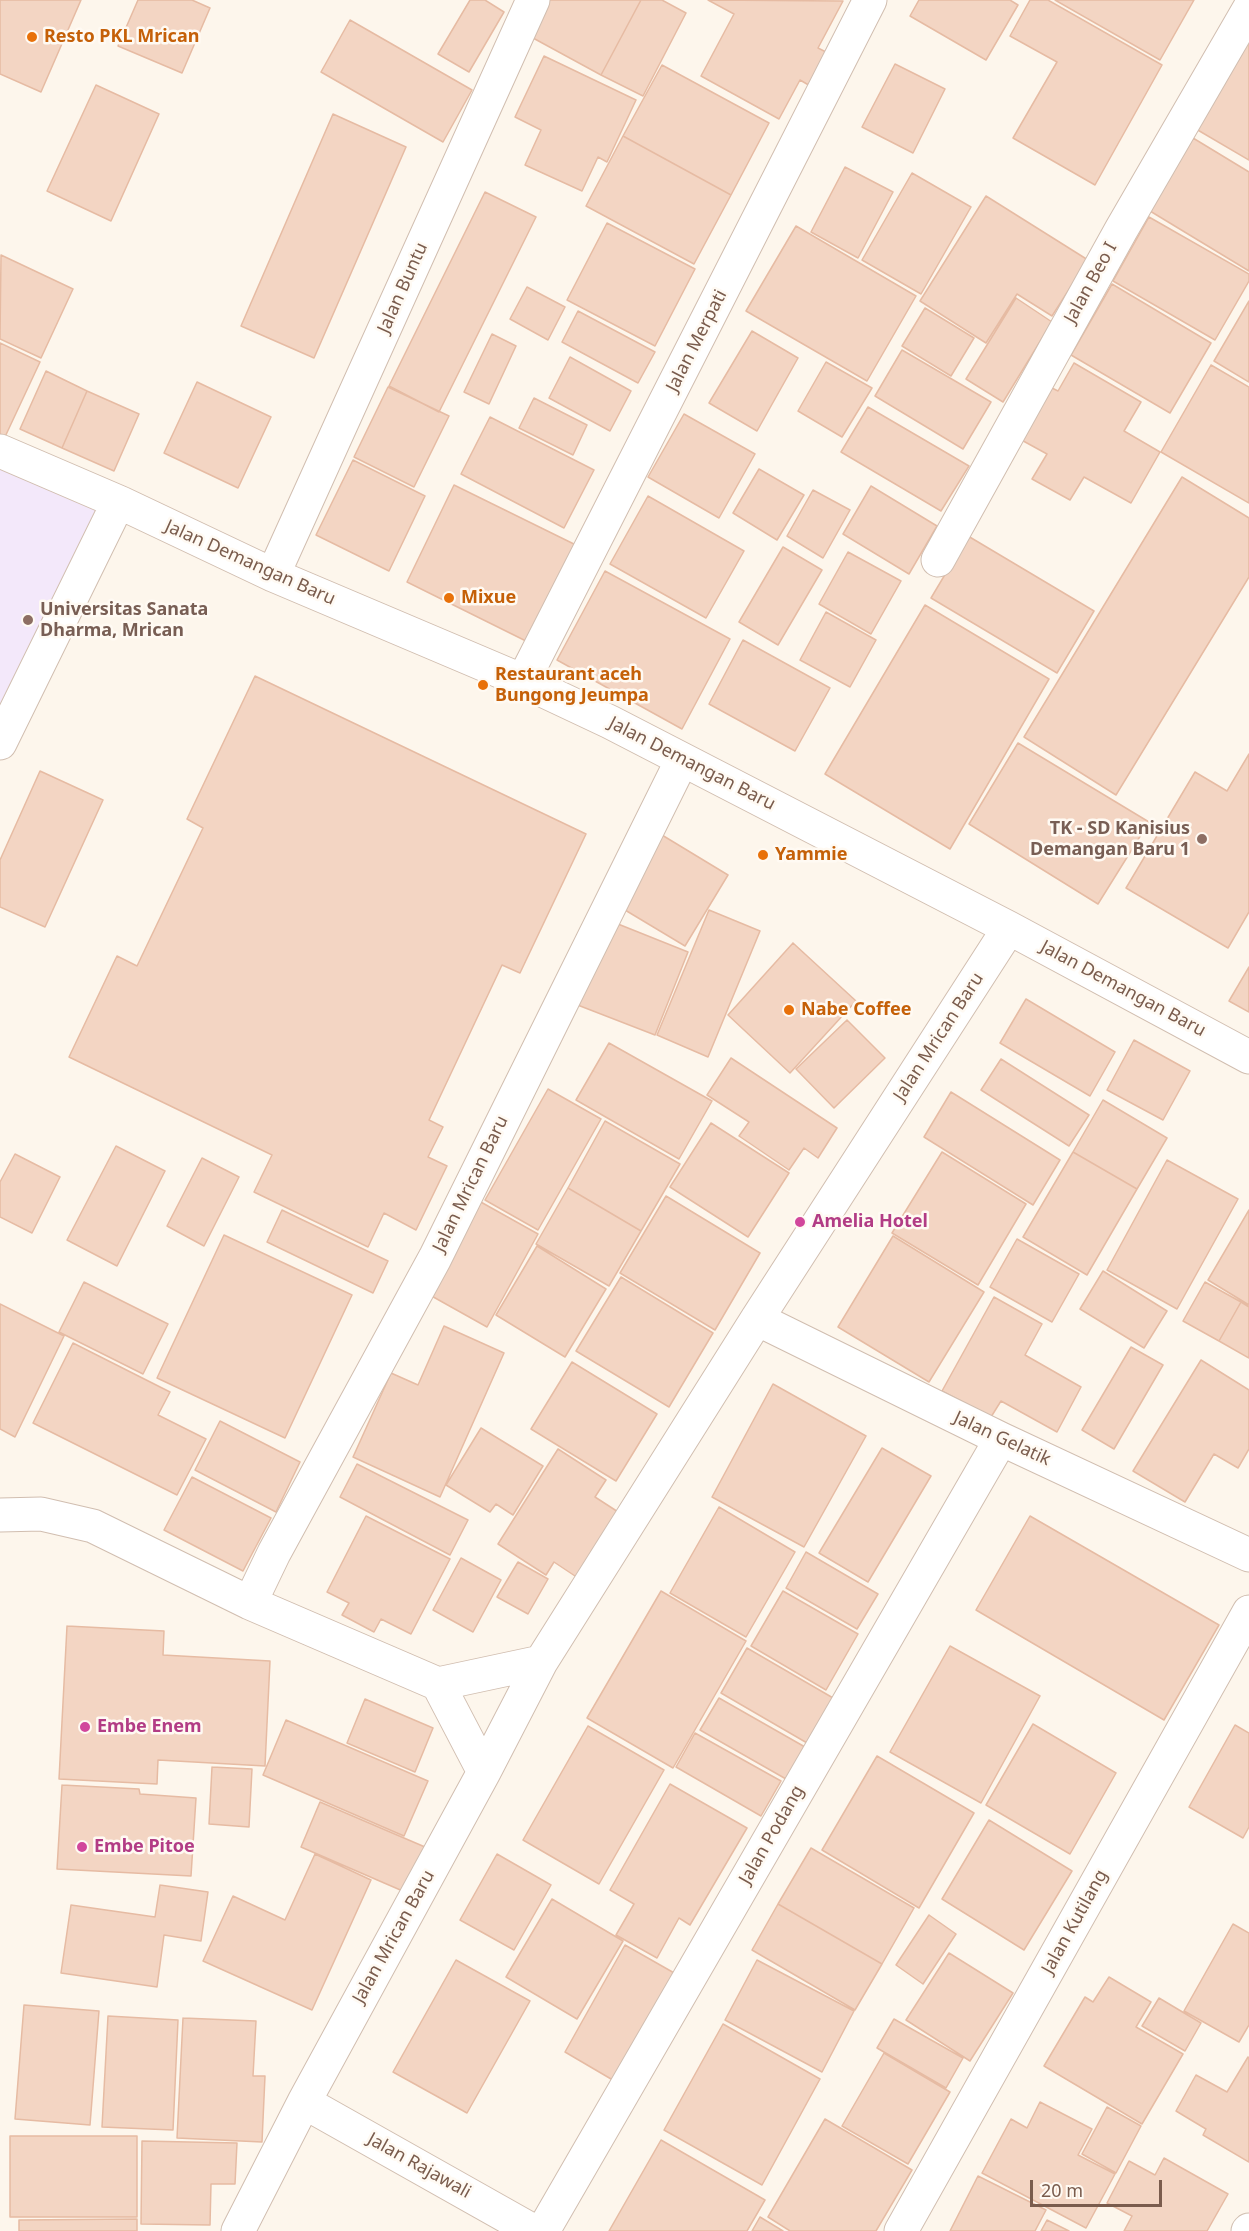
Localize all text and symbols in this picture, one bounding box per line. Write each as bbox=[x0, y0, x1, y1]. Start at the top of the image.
place label: Resto PKL Mrican bbox=[44, 26, 199, 48]
marker: Resto PKL Mrican bbox=[25, 30, 39, 44]
street label: Jalan Buntu bbox=[373, 239, 433, 337]
street label: Jalan Beo I bbox=[1060, 239, 1122, 327]
street label: Jalan Merpati bbox=[662, 286, 732, 396]
street label: Jalan Demangan Baru bbox=[161, 516, 339, 610]
place label: Mixue bbox=[461, 587, 516, 609]
marker: Mixue bbox=[442, 591, 456, 605]
place label: Universitas Sanata Dharma, Mrican bbox=[40, 599, 208, 642]
marker: Universitas Sanata Dharma, Mrican bbox=[21, 613, 35, 627]
place label: Restaurant aceh Bungong Jeumpa bbox=[495, 664, 649, 706]
marker: Restaurant aceh Bungong Jeumpa bbox=[476, 678, 490, 692]
street label: Jalan Demangan Baru bbox=[605, 713, 779, 815]
place label: TK - SD Kanisius Demangan Baru 1 bbox=[1030, 818, 1190, 860]
marker: TK - SD Kanisius Demangan Baru 1 bbox=[1195, 832, 1209, 846]
place label: Yammie bbox=[775, 844, 847, 866]
marker: Yammie bbox=[756, 848, 770, 862]
street label: Jalan Demangan Baru bbox=[1037, 936, 1209, 1042]
street label: Jalan Mrican Baru bbox=[889, 969, 989, 1105]
place label: Nabe Coffee bbox=[801, 999, 911, 1021]
marker: Nabe Coffee bbox=[782, 1003, 796, 1017]
street label: Jalan Mrican Baru bbox=[429, 1112, 513, 1256]
place label: Amelia Hotel bbox=[812, 1211, 928, 1233]
marker: Amelia Hotel bbox=[793, 1215, 807, 1229]
street label: Jalan Gelatik bbox=[950, 1407, 1054, 1471]
place label: Embe Enem bbox=[97, 1716, 202, 1738]
marker: Embe Enem bbox=[78, 1720, 92, 1734]
street label: Jalan Podang bbox=[735, 1782, 809, 1888]
place label: Embe Pitoe bbox=[94, 1836, 195, 1858]
marker: Embe Pitoe bbox=[75, 1840, 89, 1854]
street label: Jalan Kutilang bbox=[1037, 1866, 1113, 1978]
street label: Jalan Mrican Baru bbox=[348, 1867, 440, 2007]
street label: Jalan Rajawali bbox=[363, 2129, 475, 2203]
scale bar bbox=[1033, 2168, 1165, 2206]
text: 20 m bbox=[1041, 2178, 1083, 2202]

